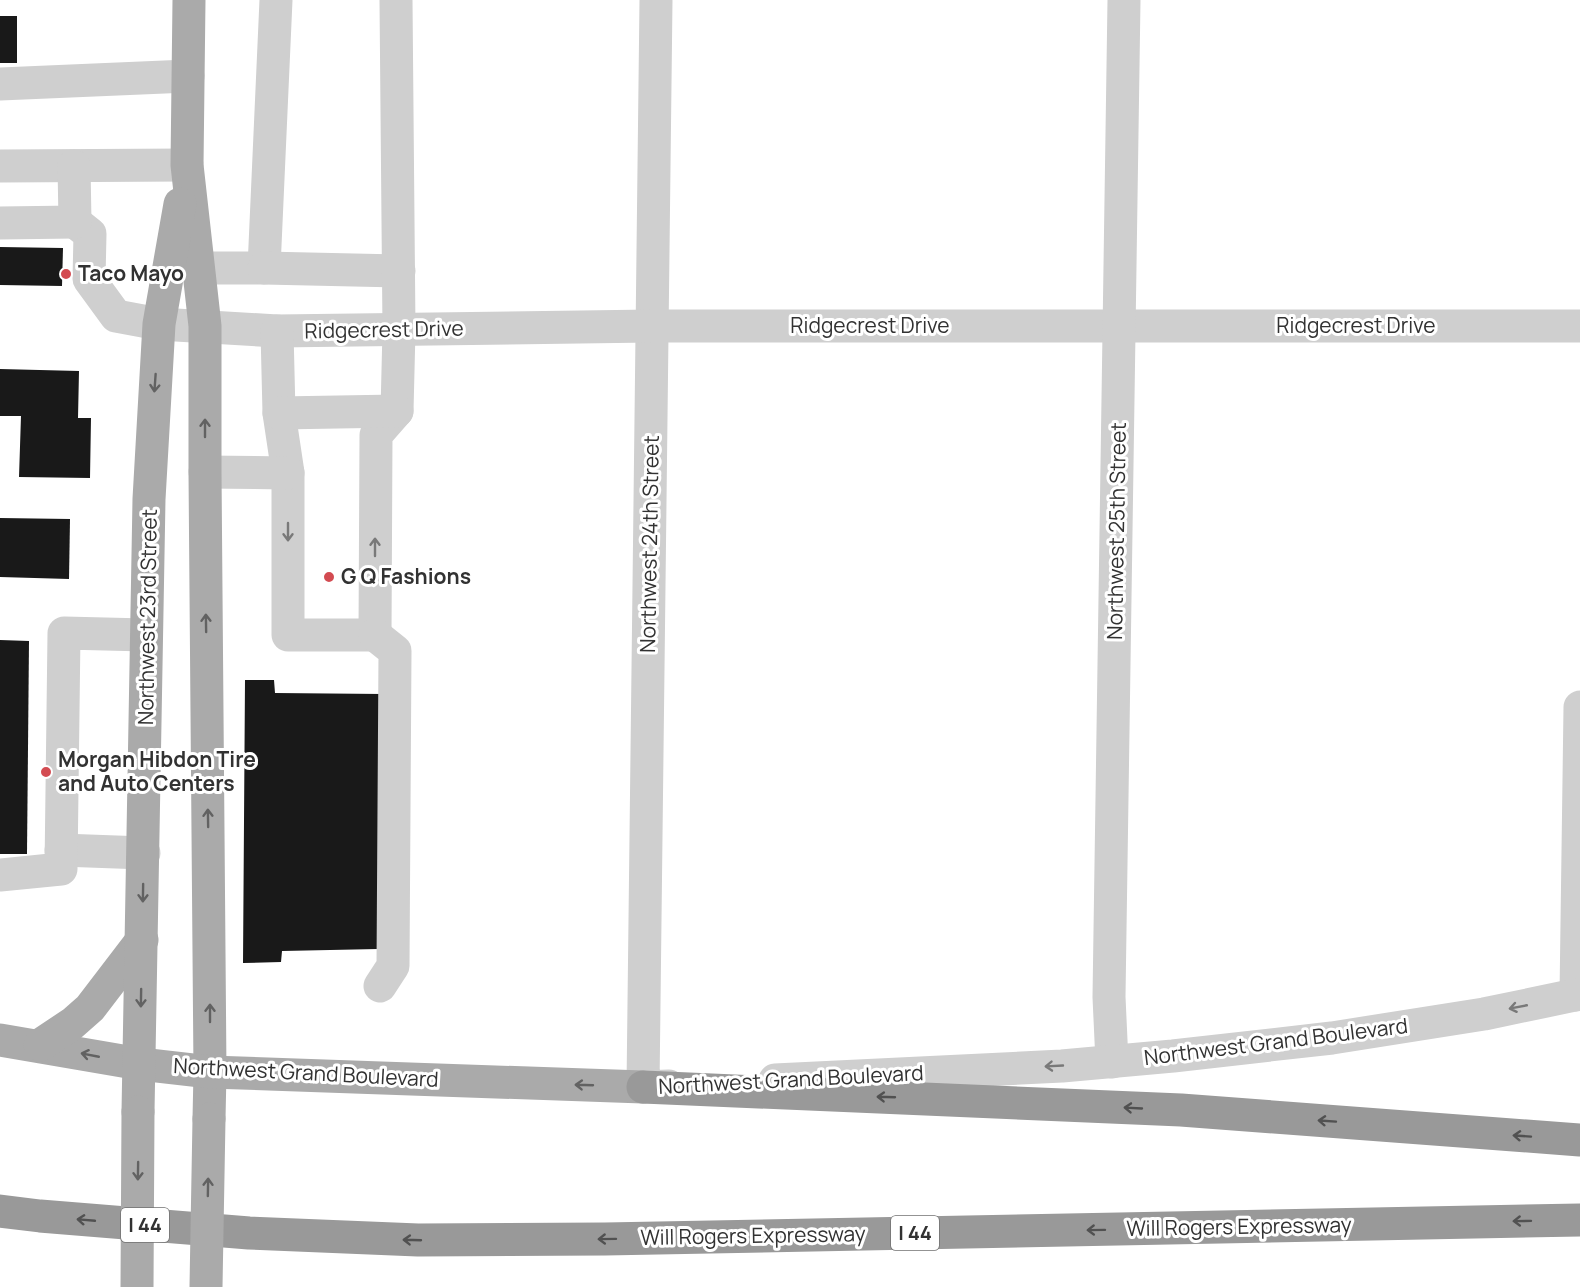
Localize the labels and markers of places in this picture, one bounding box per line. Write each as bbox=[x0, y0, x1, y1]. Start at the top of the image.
place label: Taco Mayo bbox=[78, 259, 184, 287]
marker: Taco Mayo bbox=[59, 267, 73, 281]
place label: G Q Fashions bbox=[341, 562, 471, 590]
marker: G Q Fashions bbox=[322, 570, 336, 584]
place label: Morgan Hibdon Tire and Auto Centers bbox=[58, 745, 256, 797]
marker: Morgan Hibdon Tire and Auto Centers bbox=[39, 765, 53, 779]

